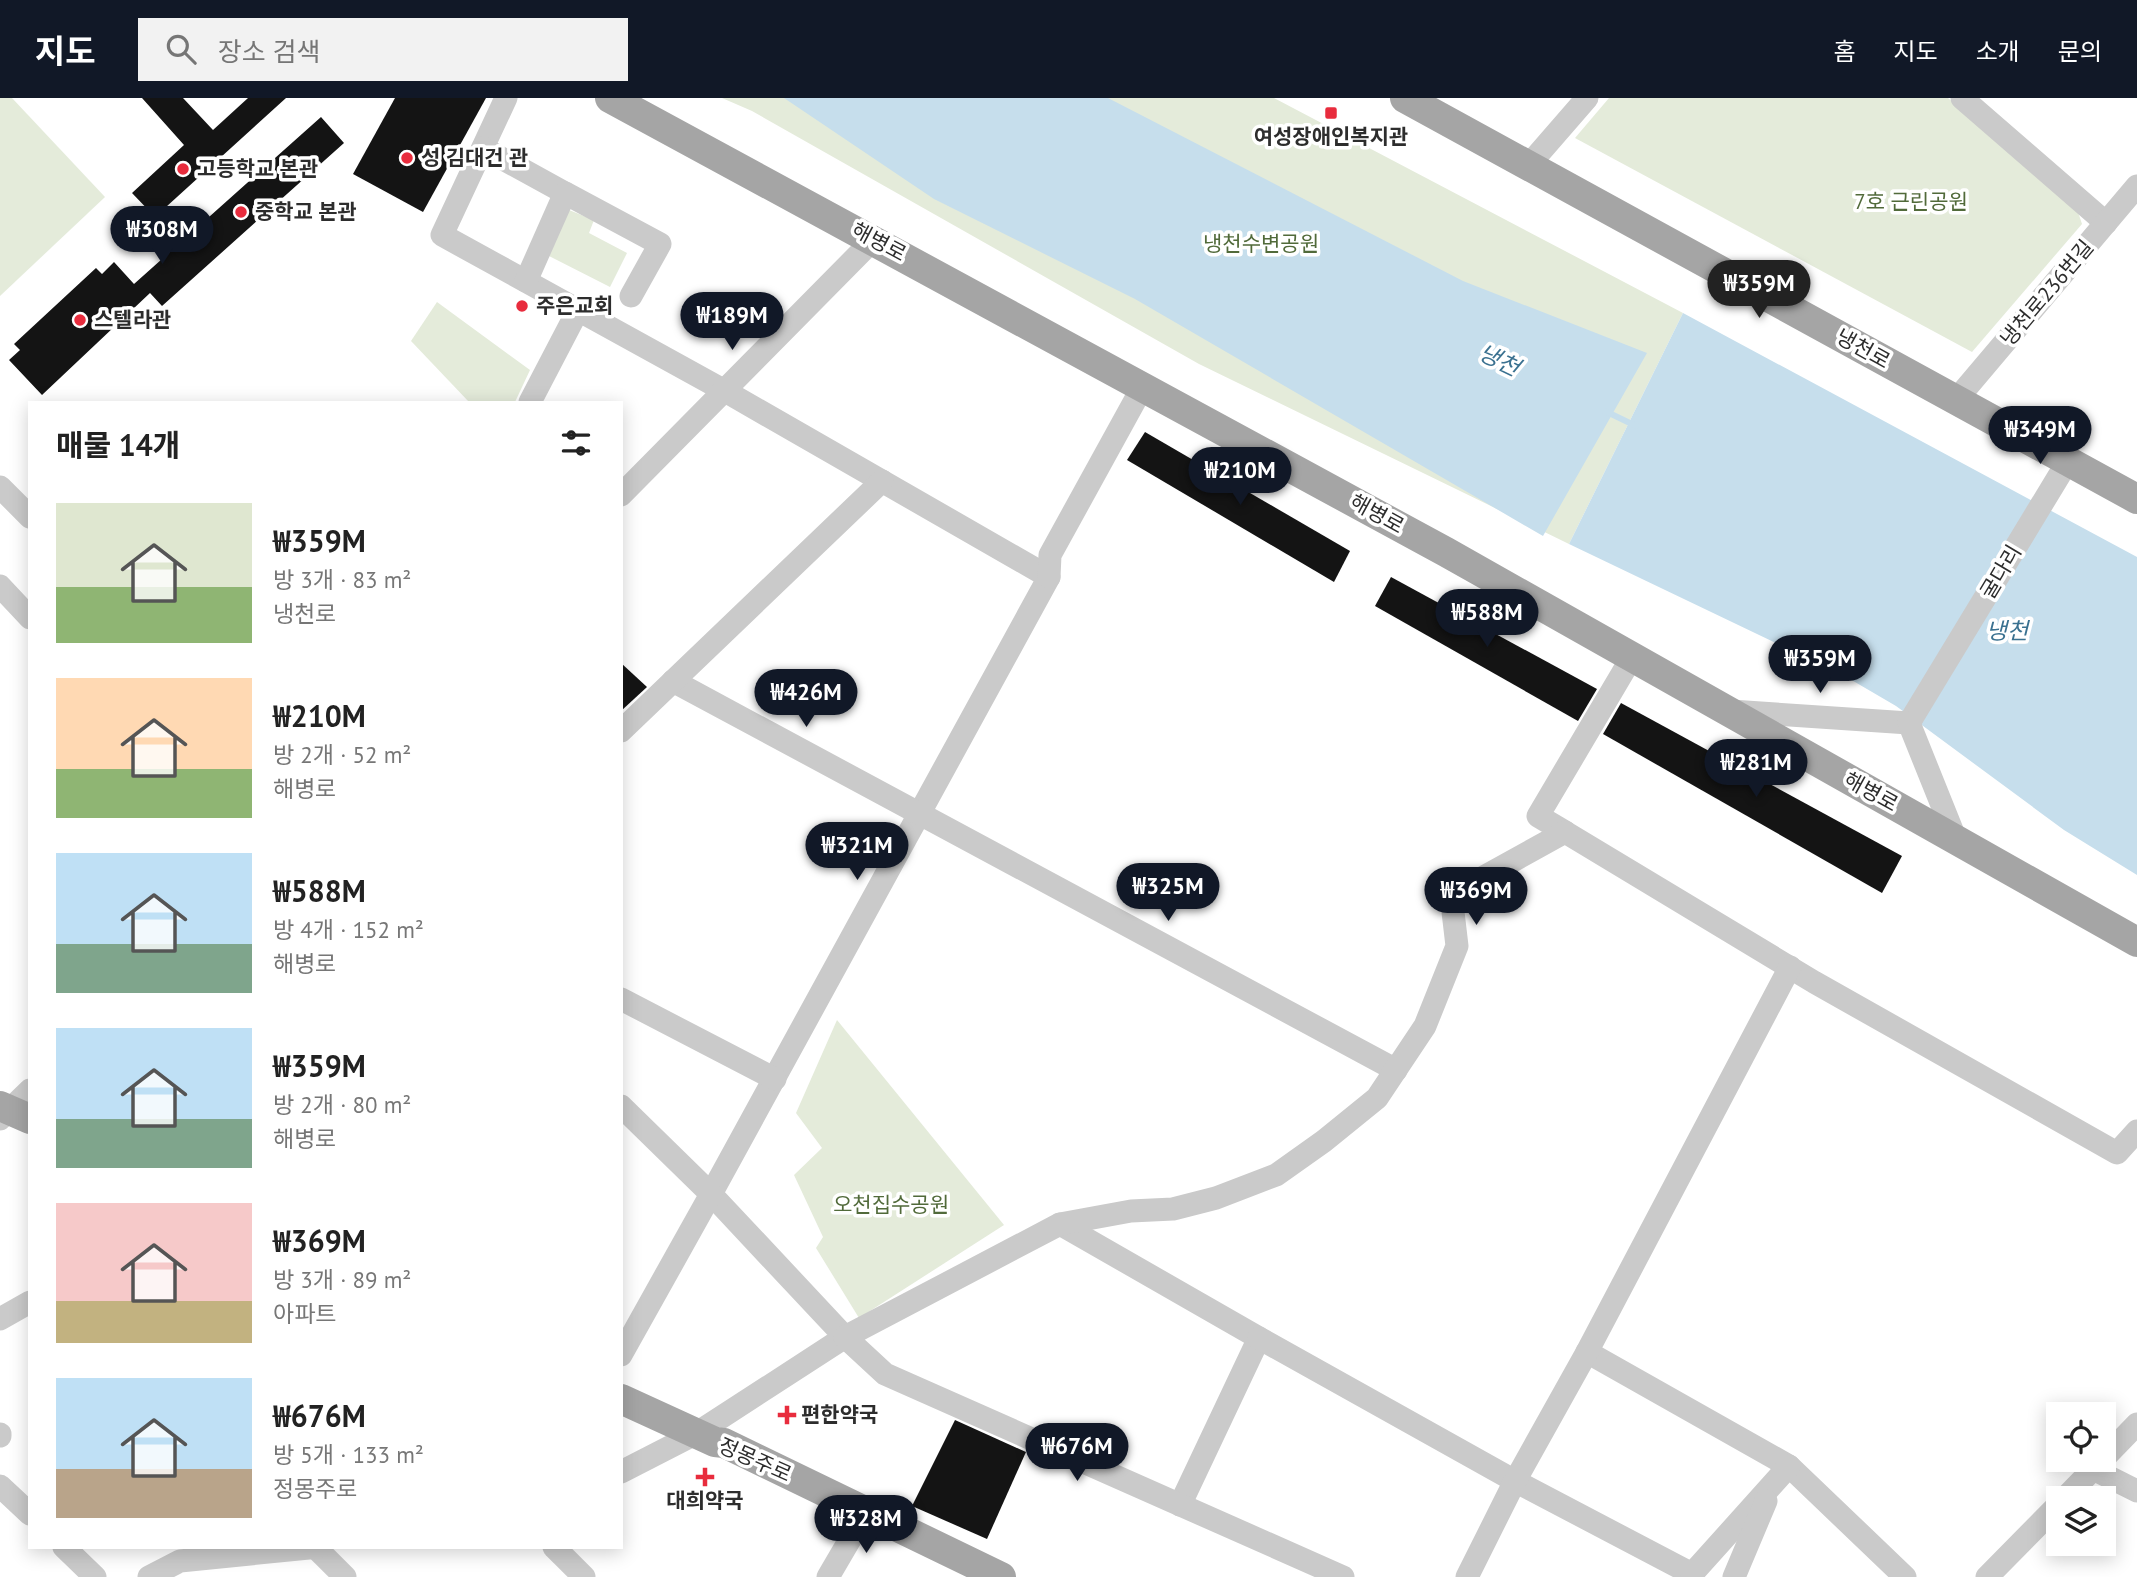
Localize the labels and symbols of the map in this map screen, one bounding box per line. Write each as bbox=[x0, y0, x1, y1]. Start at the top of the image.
marker: 여성장애인복지관 bbox=[1323, 105, 1339, 121]
place label: 여성장애인복지관 bbox=[1254, 123, 1408, 150]
place label: 성 김대건 관 bbox=[421, 144, 528, 171]
marker: 성 김대건 관 bbox=[399, 150, 415, 166]
place label: 고등학교 본관 bbox=[197, 155, 318, 182]
marker: 고등학교 본관 bbox=[175, 161, 191, 177]
park label: 7호 근린공원 bbox=[1854, 188, 1968, 215]
place label: 중학교 본관 bbox=[255, 198, 357, 225]
marker: 중학교 본관 bbox=[233, 204, 249, 220]
pin: ₩308M bbox=[113, 206, 211, 266]
street label: 해병로 bbox=[847, 216, 911, 267]
park label: 냉천수변공원 bbox=[1203, 230, 1319, 257]
street label: 냉천로236번길 bbox=[1994, 234, 2099, 352]
pin: ₩359M bbox=[1710, 260, 1808, 320]
place label: 주은교회 bbox=[536, 292, 613, 319]
pin: ₩189M bbox=[683, 292, 781, 352]
marker: 주은교회 bbox=[514, 298, 530, 314]
place label: 스텔라관 bbox=[94, 306, 171, 333]
marker: 스텔라관 bbox=[72, 312, 88, 328]
street label: 냉천로 bbox=[1831, 323, 1895, 374]
water label: 냉천 bbox=[1474, 337, 1527, 383]
pin: ₩349M bbox=[1991, 406, 2089, 466]
pin: ₩210M bbox=[1191, 448, 1289, 507]
street label: 해병로 bbox=[1345, 488, 1409, 539]
street label: 굴다리 bbox=[1974, 540, 2027, 604]
pin: ₩588M bbox=[1438, 589, 1536, 649]
water label: 냉천 bbox=[1986, 616, 2031, 645]
pin: ₩359M bbox=[1771, 636, 1869, 695]
pin: ₩426M bbox=[757, 670, 855, 729]
pin: ₩281M bbox=[1707, 740, 1805, 799]
street label: 해병로 bbox=[1839, 766, 1903, 817]
pin: ₩321M bbox=[808, 822, 906, 882]
pin: ₩325M bbox=[1119, 864, 1217, 923]
pin: ₩369M bbox=[1427, 868, 1525, 927]
park label: 오천집수공원 bbox=[833, 1191, 949, 1218]
place label: 편한약국 bbox=[801, 1401, 878, 1428]
marker: 편한약국 bbox=[779, 1407, 795, 1423]
pin: ₩676M bbox=[1028, 1424, 1126, 1483]
street label: 정몽주로 bbox=[714, 1431, 796, 1488]
marker: 대희약국 bbox=[697, 1469, 713, 1485]
place label: 대희약국 bbox=[666, 1487, 744, 1514]
pin: ₩328M bbox=[817, 1496, 915, 1555]

